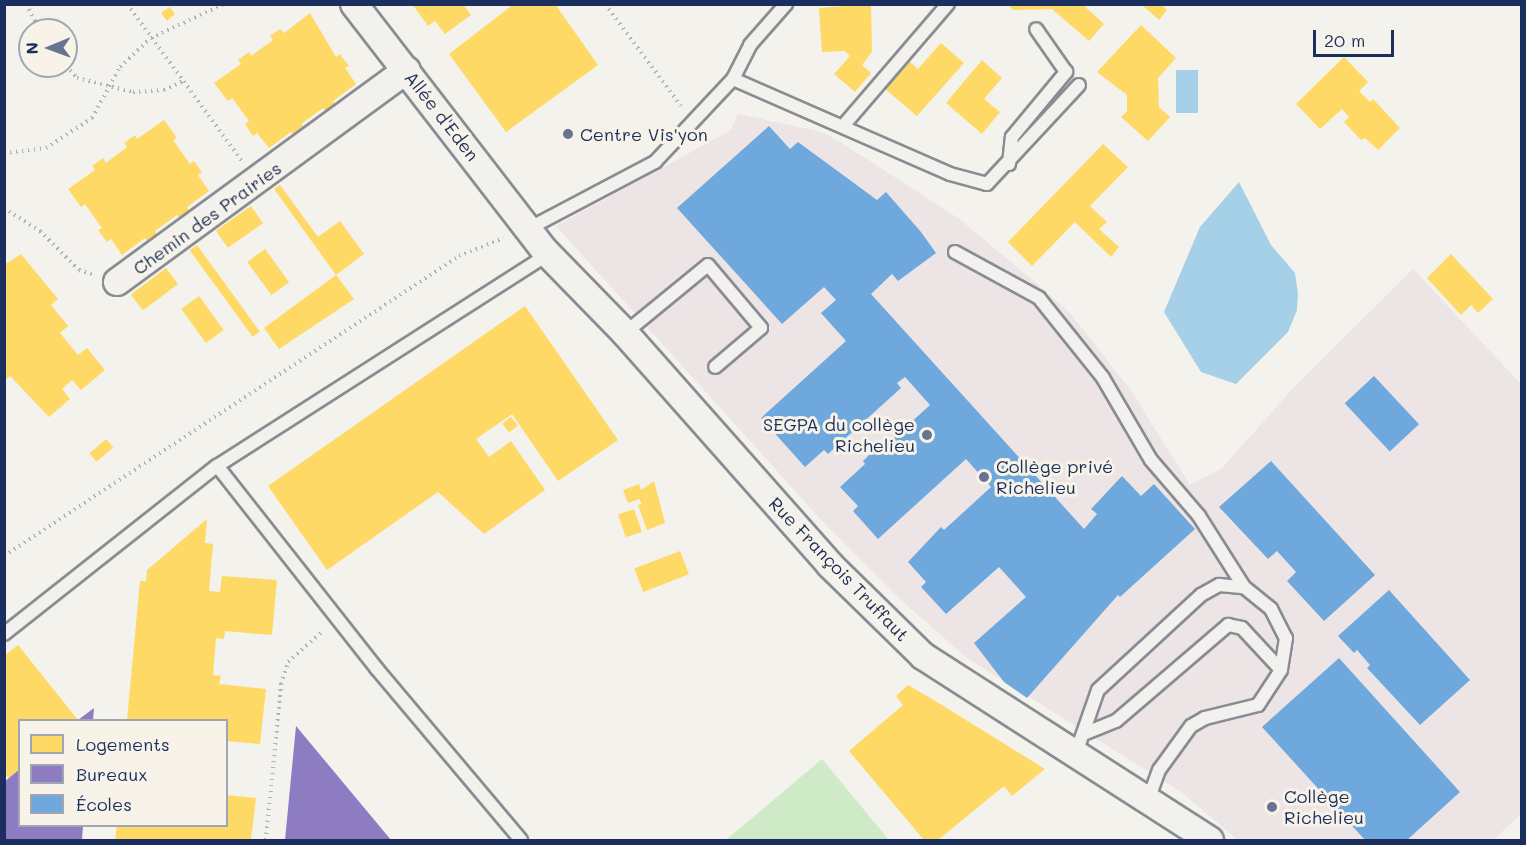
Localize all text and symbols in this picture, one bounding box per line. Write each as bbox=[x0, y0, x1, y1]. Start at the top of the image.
north arrow bbox=[18, 18, 78, 78]
scale bar bbox=[1316, 18, 1397, 56]
text: 20 m bbox=[1324, 28, 1365, 52]
text: N bbox=[21, 42, 42, 55]
street label: Allée d'Eden bbox=[400, 67, 484, 165]
place label: Centre Vis'yon bbox=[580, 123, 708, 145]
marker: Centre Vis'yon bbox=[561, 127, 575, 141]
street label: Chemin des Prairies bbox=[129, 157, 285, 279]
place label: SEGPA du collège Richelieu bbox=[763, 414, 915, 456]
marker: SEGPA du collège Richelieu bbox=[920, 428, 934, 442]
place label: Collège privé Richelieu bbox=[996, 456, 1113, 498]
marker: Collège privé Richelieu bbox=[977, 470, 991, 484]
street label: Rue François Truffaut bbox=[765, 493, 913, 645]
legend bbox=[18, 719, 228, 827]
text: Logements bbox=[76, 732, 170, 756]
text: Bureaux bbox=[76, 762, 147, 786]
place label: Collège Richelieu bbox=[1284, 786, 1364, 828]
text: Écoles bbox=[76, 792, 132, 816]
marker: Collège Richelieu bbox=[1265, 800, 1279, 814]

